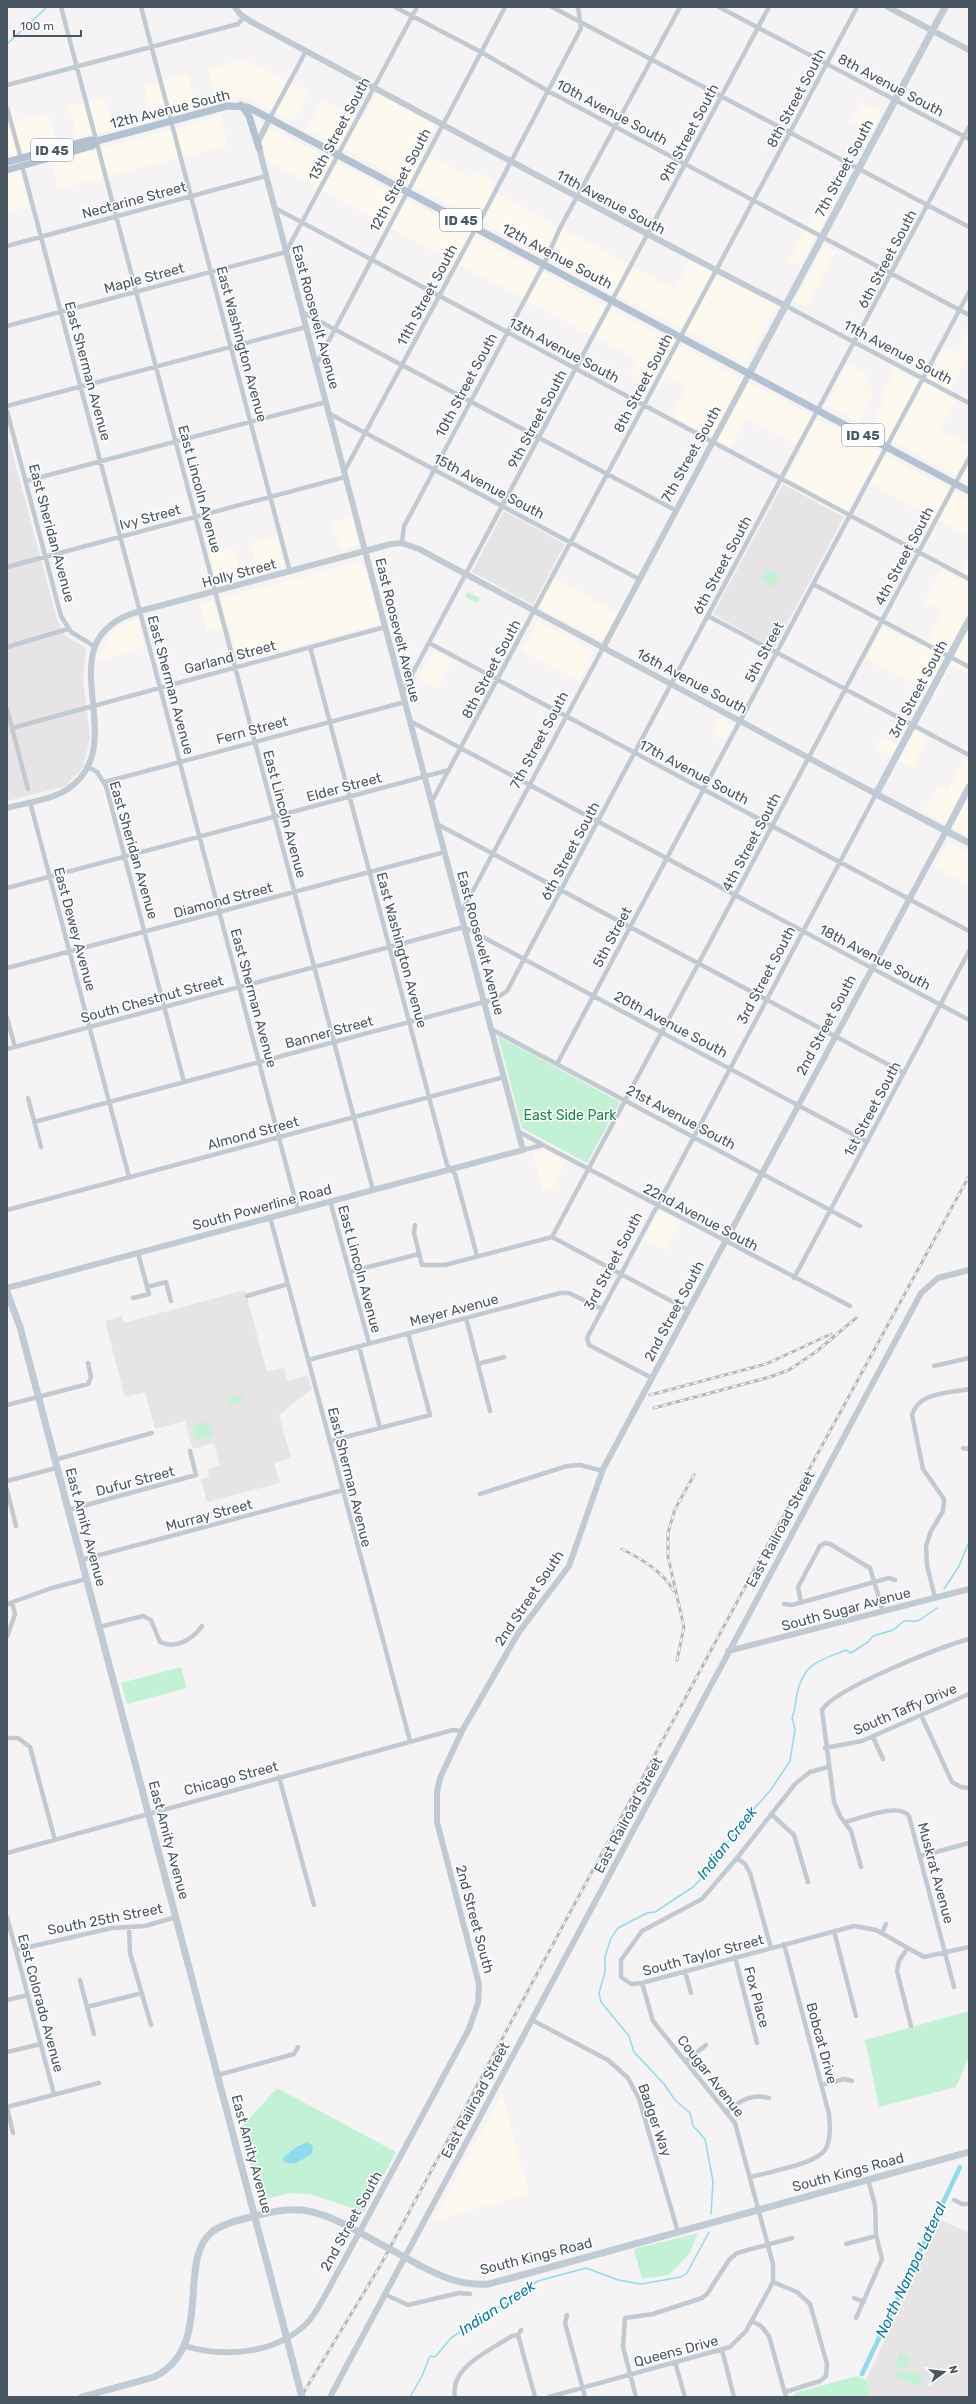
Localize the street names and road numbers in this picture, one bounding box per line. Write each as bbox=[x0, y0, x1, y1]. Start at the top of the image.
street label: 8th Street South bbox=[763, 46, 830, 151]
street label: 8th Avenue South bbox=[835, 50, 947, 121]
street label: 13th Street South bbox=[305, 75, 374, 184]
street label: 10th Avenue South bbox=[553, 76, 670, 149]
street label: 9th Street South bbox=[656, 81, 722, 185]
street label: 12th Avenue South bbox=[108, 86, 232, 133]
street label: 7th Street South bbox=[812, 117, 877, 220]
street label: 12th Street South bbox=[366, 126, 435, 235]
road number: ID 45 bbox=[31, 139, 73, 161]
street label: 11th Avenue South bbox=[553, 167, 668, 238]
street label: Nectarine Street bbox=[80, 178, 189, 223]
street label: 6th Street South bbox=[854, 207, 921, 311]
road number: ID 45 bbox=[440, 209, 482, 231]
street label: 12th Avenue South bbox=[499, 220, 615, 293]
street label: 11th Street South bbox=[394, 242, 461, 349]
street label: East Roosevelt Avenue bbox=[288, 243, 343, 391]
street label: Maple Street bbox=[102, 259, 187, 297]
street label: East Washington Avenue bbox=[213, 264, 271, 424]
street label: East Sherman Avenue bbox=[61, 300, 114, 443]
street label: 13th Avenue South bbox=[505, 314, 622, 387]
street label: 11th Avenue South bbox=[840, 317, 955, 388]
street label: 10th Street South bbox=[432, 330, 501, 440]
street label: 8th Street South bbox=[610, 331, 677, 436]
street label: 9th Street South bbox=[504, 367, 570, 471]
street label: 7th Street South bbox=[658, 403, 725, 505]
street label: East Lincoln Avenue bbox=[174, 423, 225, 555]
road number: ID 45 bbox=[842, 424, 884, 446]
street label: 15th Avenue South bbox=[430, 450, 547, 523]
street label: East Sheridan Avenue bbox=[25, 462, 78, 604]
street label: Ivy Street bbox=[118, 501, 183, 534]
street label: 4th Street South bbox=[871, 504, 938, 608]
street label: 6th Street South bbox=[689, 513, 756, 617]
street label: Holly Street bbox=[200, 555, 279, 592]
street label: East Roosevelt Avenue bbox=[371, 556, 424, 704]
street label: East Sherman Avenue bbox=[144, 614, 197, 757]
street label: 8th Street South bbox=[458, 617, 525, 722]
street label: 5th Street bbox=[741, 619, 788, 685]
street label: Garland Street bbox=[182, 637, 278, 678]
street label: 3rd Street South bbox=[885, 637, 951, 741]
street label: 16th Avenue South bbox=[633, 645, 750, 718]
street label: 7th Street South bbox=[507, 689, 572, 792]
street label: Fern Street bbox=[214, 713, 290, 748]
street label: 17th Avenue South bbox=[636, 736, 752, 809]
street label: East Lincoln Avenue bbox=[259, 748, 310, 880]
street label: Elder Street bbox=[305, 769, 384, 806]
street label: East Sheridan Avenue bbox=[106, 779, 161, 921]
street label: 4th Street South bbox=[718, 790, 785, 894]
street label: 6th Street South bbox=[537, 799, 604, 903]
street label: East Dewey Avenue bbox=[50, 865, 99, 993]
street label: East Roosevelt Avenue bbox=[453, 869, 508, 1017]
street label: East Washington Avenue bbox=[373, 870, 431, 1030]
street label: Diamond Street bbox=[172, 879, 275, 922]
street label: 5th Street bbox=[589, 904, 636, 970]
street label: 18th Avenue South bbox=[816, 921, 933, 994]
street label: 3rd Street South bbox=[733, 923, 799, 1027]
street label: East Sherman Avenue bbox=[227, 927, 280, 1070]
street label: South Chestnut Street bbox=[79, 972, 226, 1027]
street label: 2nd Street South bbox=[793, 972, 860, 1078]
street label: 20th Avenue South bbox=[611, 987, 730, 1061]
street label: Banner Street bbox=[283, 1012, 376, 1052]
street label: 1st Street South bbox=[840, 1059, 905, 1160]
street label: 21st Avenue South bbox=[623, 1081, 738, 1153]
street label: Almond Street bbox=[206, 1113, 301, 1154]
street label: 22nd Avenue South bbox=[640, 1180, 761, 1255]
street label: South Powerline Road bbox=[191, 1181, 334, 1234]
street label: East Lincoln Avenue bbox=[334, 1203, 385, 1335]
street label: 3rd Street South bbox=[580, 1209, 646, 1313]
street label: 2nd Street South bbox=[641, 1258, 708, 1364]
street label: Meyer Avenue bbox=[408, 1290, 500, 1330]
street label: East Sherman Avenue bbox=[324, 1405, 375, 1549]
street label: Dufur Street bbox=[94, 1463, 177, 1500]
street label: East Amity Avenue bbox=[62, 1466, 110, 1588]
street label: East Railroad Street bbox=[743, 1468, 818, 1590]
street label: Murray Street bbox=[164, 1496, 255, 1535]
street label: 2nd Street South bbox=[491, 1547, 568, 1649]
street label: South Sugar Avenue bbox=[780, 1584, 913, 1635]
street label: South Taffy Drive bbox=[851, 1680, 960, 1739]
street label: East Railroad Street bbox=[591, 1754, 666, 1876]
street label: Chicago Street bbox=[182, 1758, 281, 1799]
street label: East Amity Avenue bbox=[145, 1779, 193, 1901]
street label: Muskrat Avenue bbox=[914, 1821, 957, 1926]
street label: 2nd Street South bbox=[452, 1863, 497, 1975]
street label: South 25th Street bbox=[46, 1900, 165, 1939]
street label: South Taylor Street bbox=[641, 1931, 766, 1980]
street label: East Colorado Avenue bbox=[14, 1932, 67, 2074]
street label: Fox Place bbox=[740, 1965, 773, 2030]
street label: Bobcat Drive bbox=[802, 2001, 841, 2086]
street label: Cougar Avenue bbox=[673, 2032, 748, 2121]
street label: East Railroad Street bbox=[438, 2039, 513, 2161]
street label: Badger Way bbox=[634, 2081, 675, 2159]
street label: East Amity Avenue bbox=[228, 2093, 276, 2215]
street label: South Kings Road bbox=[790, 2149, 906, 2196]
street label: 2nd Street South bbox=[317, 2168, 386, 2274]
street label: South Kings Road bbox=[478, 2234, 594, 2279]
street label: Queens Drive bbox=[632, 2332, 720, 2371]

